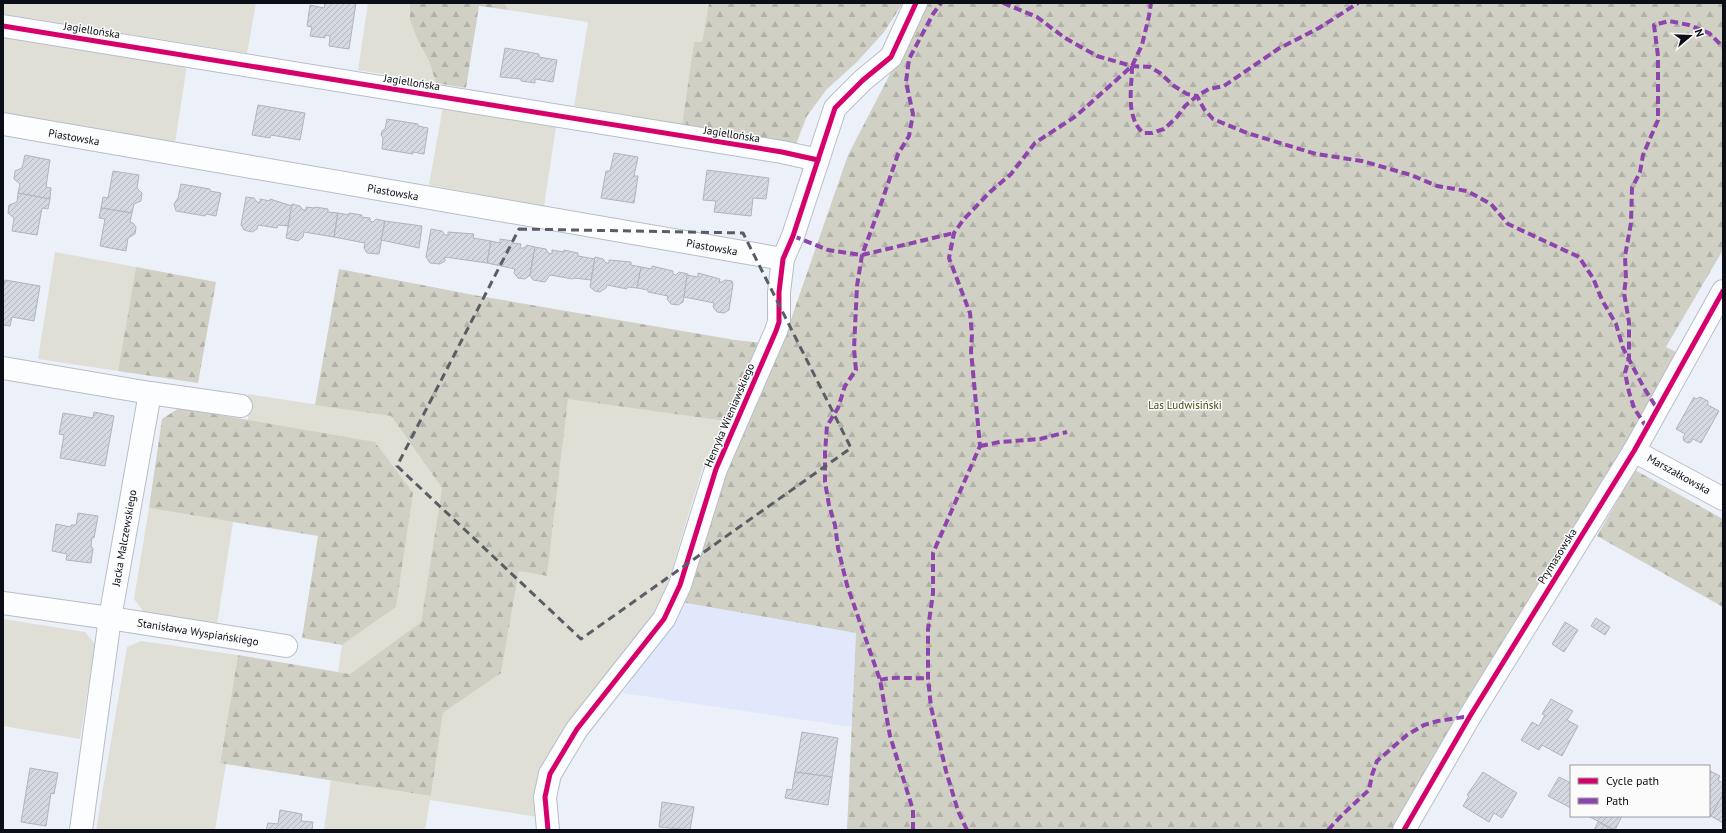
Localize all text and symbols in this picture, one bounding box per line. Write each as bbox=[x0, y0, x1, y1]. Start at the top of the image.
north arrow bbox=[1670, 16, 1710, 56]
street label: Jagiellońska bbox=[62, 18, 121, 41]
text: N bbox=[1692, 27, 1707, 38]
street label: Jagiellońska bbox=[382, 70, 441, 93]
street label: Jagiellońska bbox=[702, 122, 761, 145]
street label: Piastowska bbox=[47, 126, 101, 148]
street label: Piastowska bbox=[366, 181, 420, 203]
street label: Piastowska bbox=[685, 236, 739, 258]
street label: Henryka Wieniawskiego bbox=[701, 361, 757, 469]
park label: Las Ludwisiński bbox=[1148, 398, 1222, 412]
street label: Marszałkowska bbox=[1645, 451, 1713, 497]
street label: Jacka Malczewskiego bbox=[108, 489, 139, 588]
street label: Prymasowska bbox=[1534, 526, 1580, 586]
street label: Stanisława Wyspiańskiego bbox=[136, 615, 260, 649]
legend bbox=[1570, 765, 1710, 817]
text: Cycle path bbox=[1606, 773, 1659, 788]
text: Path bbox=[1606, 793, 1629, 808]

